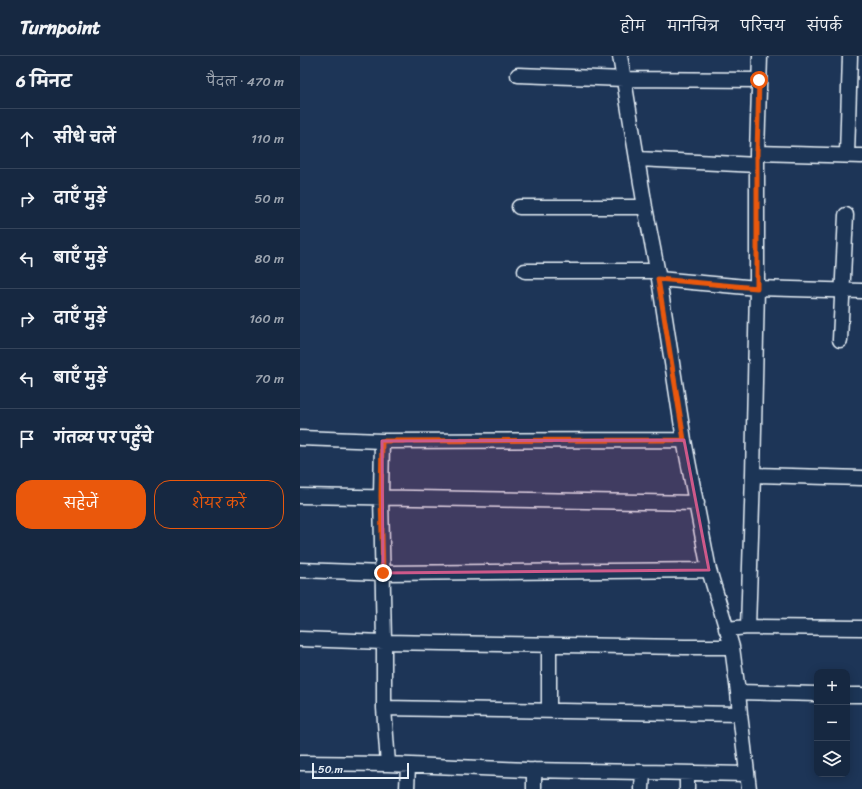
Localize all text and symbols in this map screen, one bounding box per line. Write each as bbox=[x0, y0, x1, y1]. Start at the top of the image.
text: Turnpoint bbox=[20, 11, 101, 44]
text: होम bbox=[621, 14, 645, 39]
text: मानचित्र bbox=[667, 14, 719, 39]
text: परिचय bbox=[741, 14, 785, 39]
text: संपर्क bbox=[807, 14, 842, 39]
text: 6 मिनट bbox=[16, 66, 71, 96]
text: पैदल · 470 m bbox=[207, 70, 284, 93]
route start bbox=[750, 71, 768, 89]
text: सीधे चलें bbox=[54, 125, 115, 151]
text: 110 m bbox=[251, 127, 284, 150]
icon: ahead bbox=[16, 128, 38, 150]
text: दाएँ मुड़ें bbox=[54, 185, 106, 211]
text: 50 m bbox=[254, 187, 284, 210]
icon: right bbox=[16, 188, 38, 210]
text: बाएँ मुड़ें bbox=[54, 245, 107, 271]
text: 80 m bbox=[255, 247, 284, 270]
icon: left bbox=[16, 248, 38, 270]
text: दाएँ मुड़ें bbox=[54, 305, 106, 331]
text: 160 m bbox=[249, 307, 284, 330]
icon: right bbox=[16, 308, 38, 330]
text: बाएँ मुड़ें bbox=[54, 365, 107, 391]
text: 70 m bbox=[255, 367, 284, 390]
icon: left bbox=[16, 368, 38, 390]
text: गंतव्य पर पहुँचे bbox=[54, 425, 153, 451]
icon: arrive bbox=[16, 428, 38, 450]
button: सहेजें bbox=[16, 480, 146, 529]
button: शेयर करें bbox=[154, 480, 284, 529]
route end bbox=[374, 564, 392, 582]
map controls bbox=[814, 669, 850, 777]
button: + bbox=[814, 669, 850, 705]
button: − bbox=[814, 705, 850, 741]
button: layers bbox=[814, 741, 850, 777]
text: 50 m bbox=[318, 760, 343, 779]
scale bar bbox=[312, 761, 409, 780]

